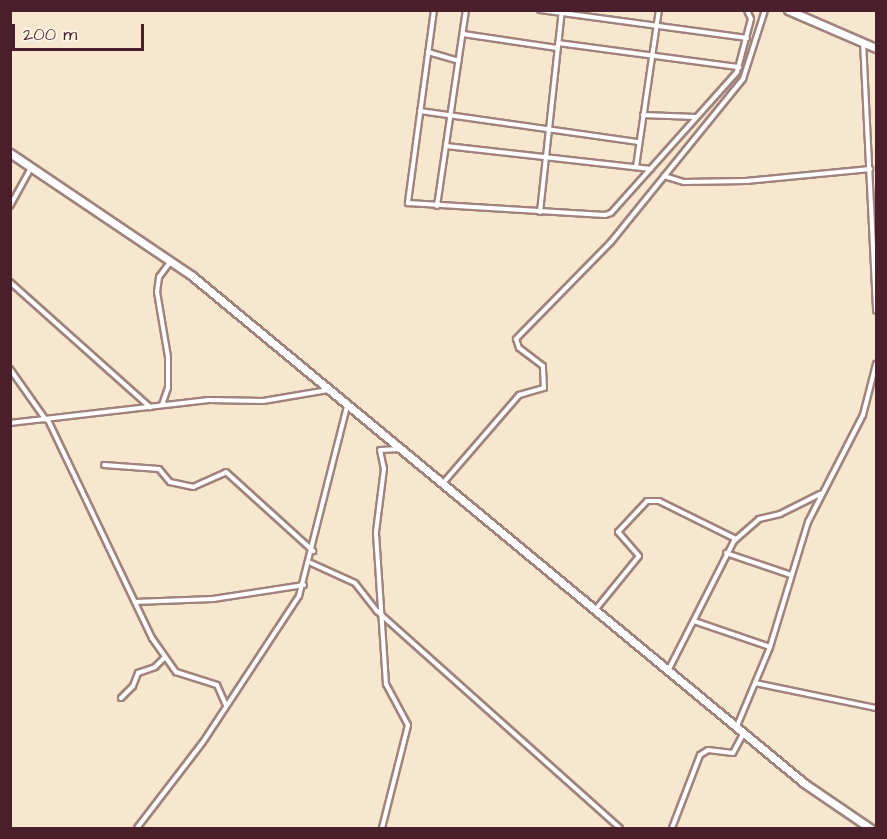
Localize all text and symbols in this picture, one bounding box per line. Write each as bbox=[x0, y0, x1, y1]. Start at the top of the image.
scale bar bbox=[15, 12, 147, 50]
text: 200 m bbox=[23, 22, 77, 47]

